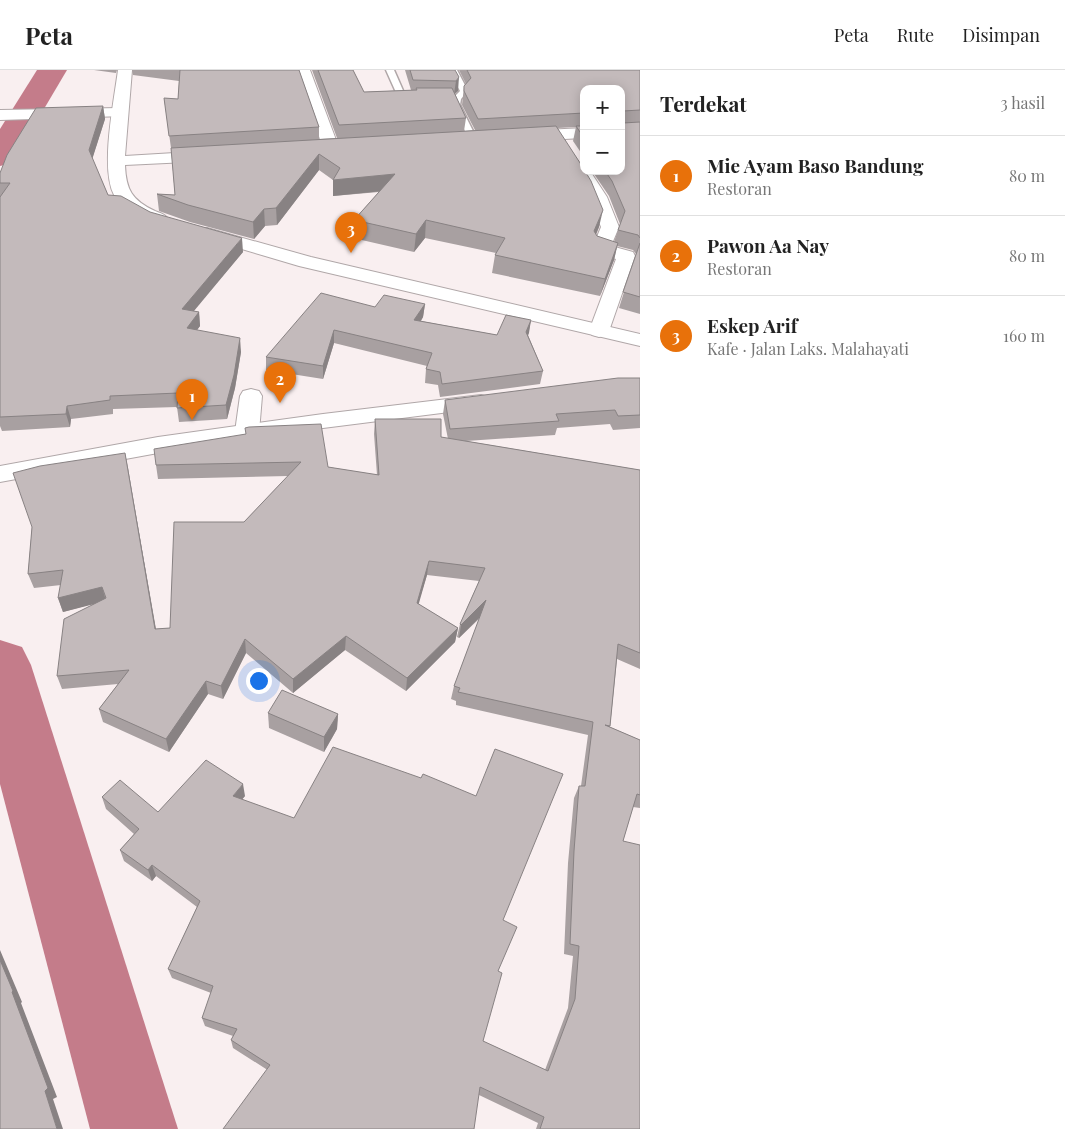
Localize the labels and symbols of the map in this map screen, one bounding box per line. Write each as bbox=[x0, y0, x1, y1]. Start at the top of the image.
pin: 3 bbox=[335, 212, 367, 253]
pin: 2 bbox=[264, 362, 296, 403]
pin: 1 bbox=[176, 379, 208, 420]
your location bbox=[246, 668, 272, 694]

